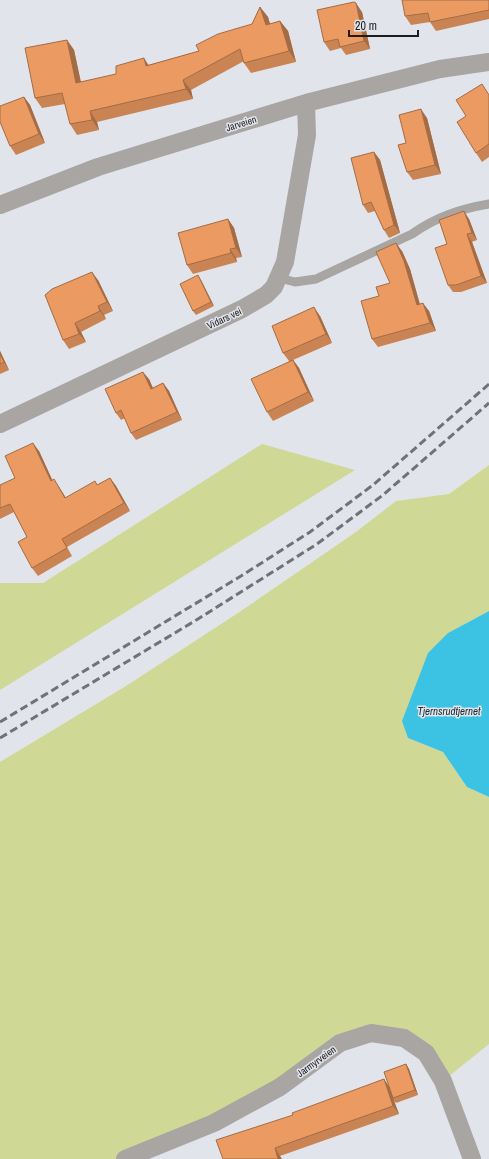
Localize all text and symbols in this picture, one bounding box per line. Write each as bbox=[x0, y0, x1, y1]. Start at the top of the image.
scale bar bbox=[349, 12, 418, 38]
text: 20 m bbox=[355, 18, 377, 34]
street label: Jarveien bbox=[224, 113, 258, 134]
street label: Vidars vei bbox=[205, 305, 244, 332]
water label: Tjernsrudtjernet bbox=[417, 704, 481, 718]
street label: Jarmyrveien bbox=[294, 1043, 338, 1080]

